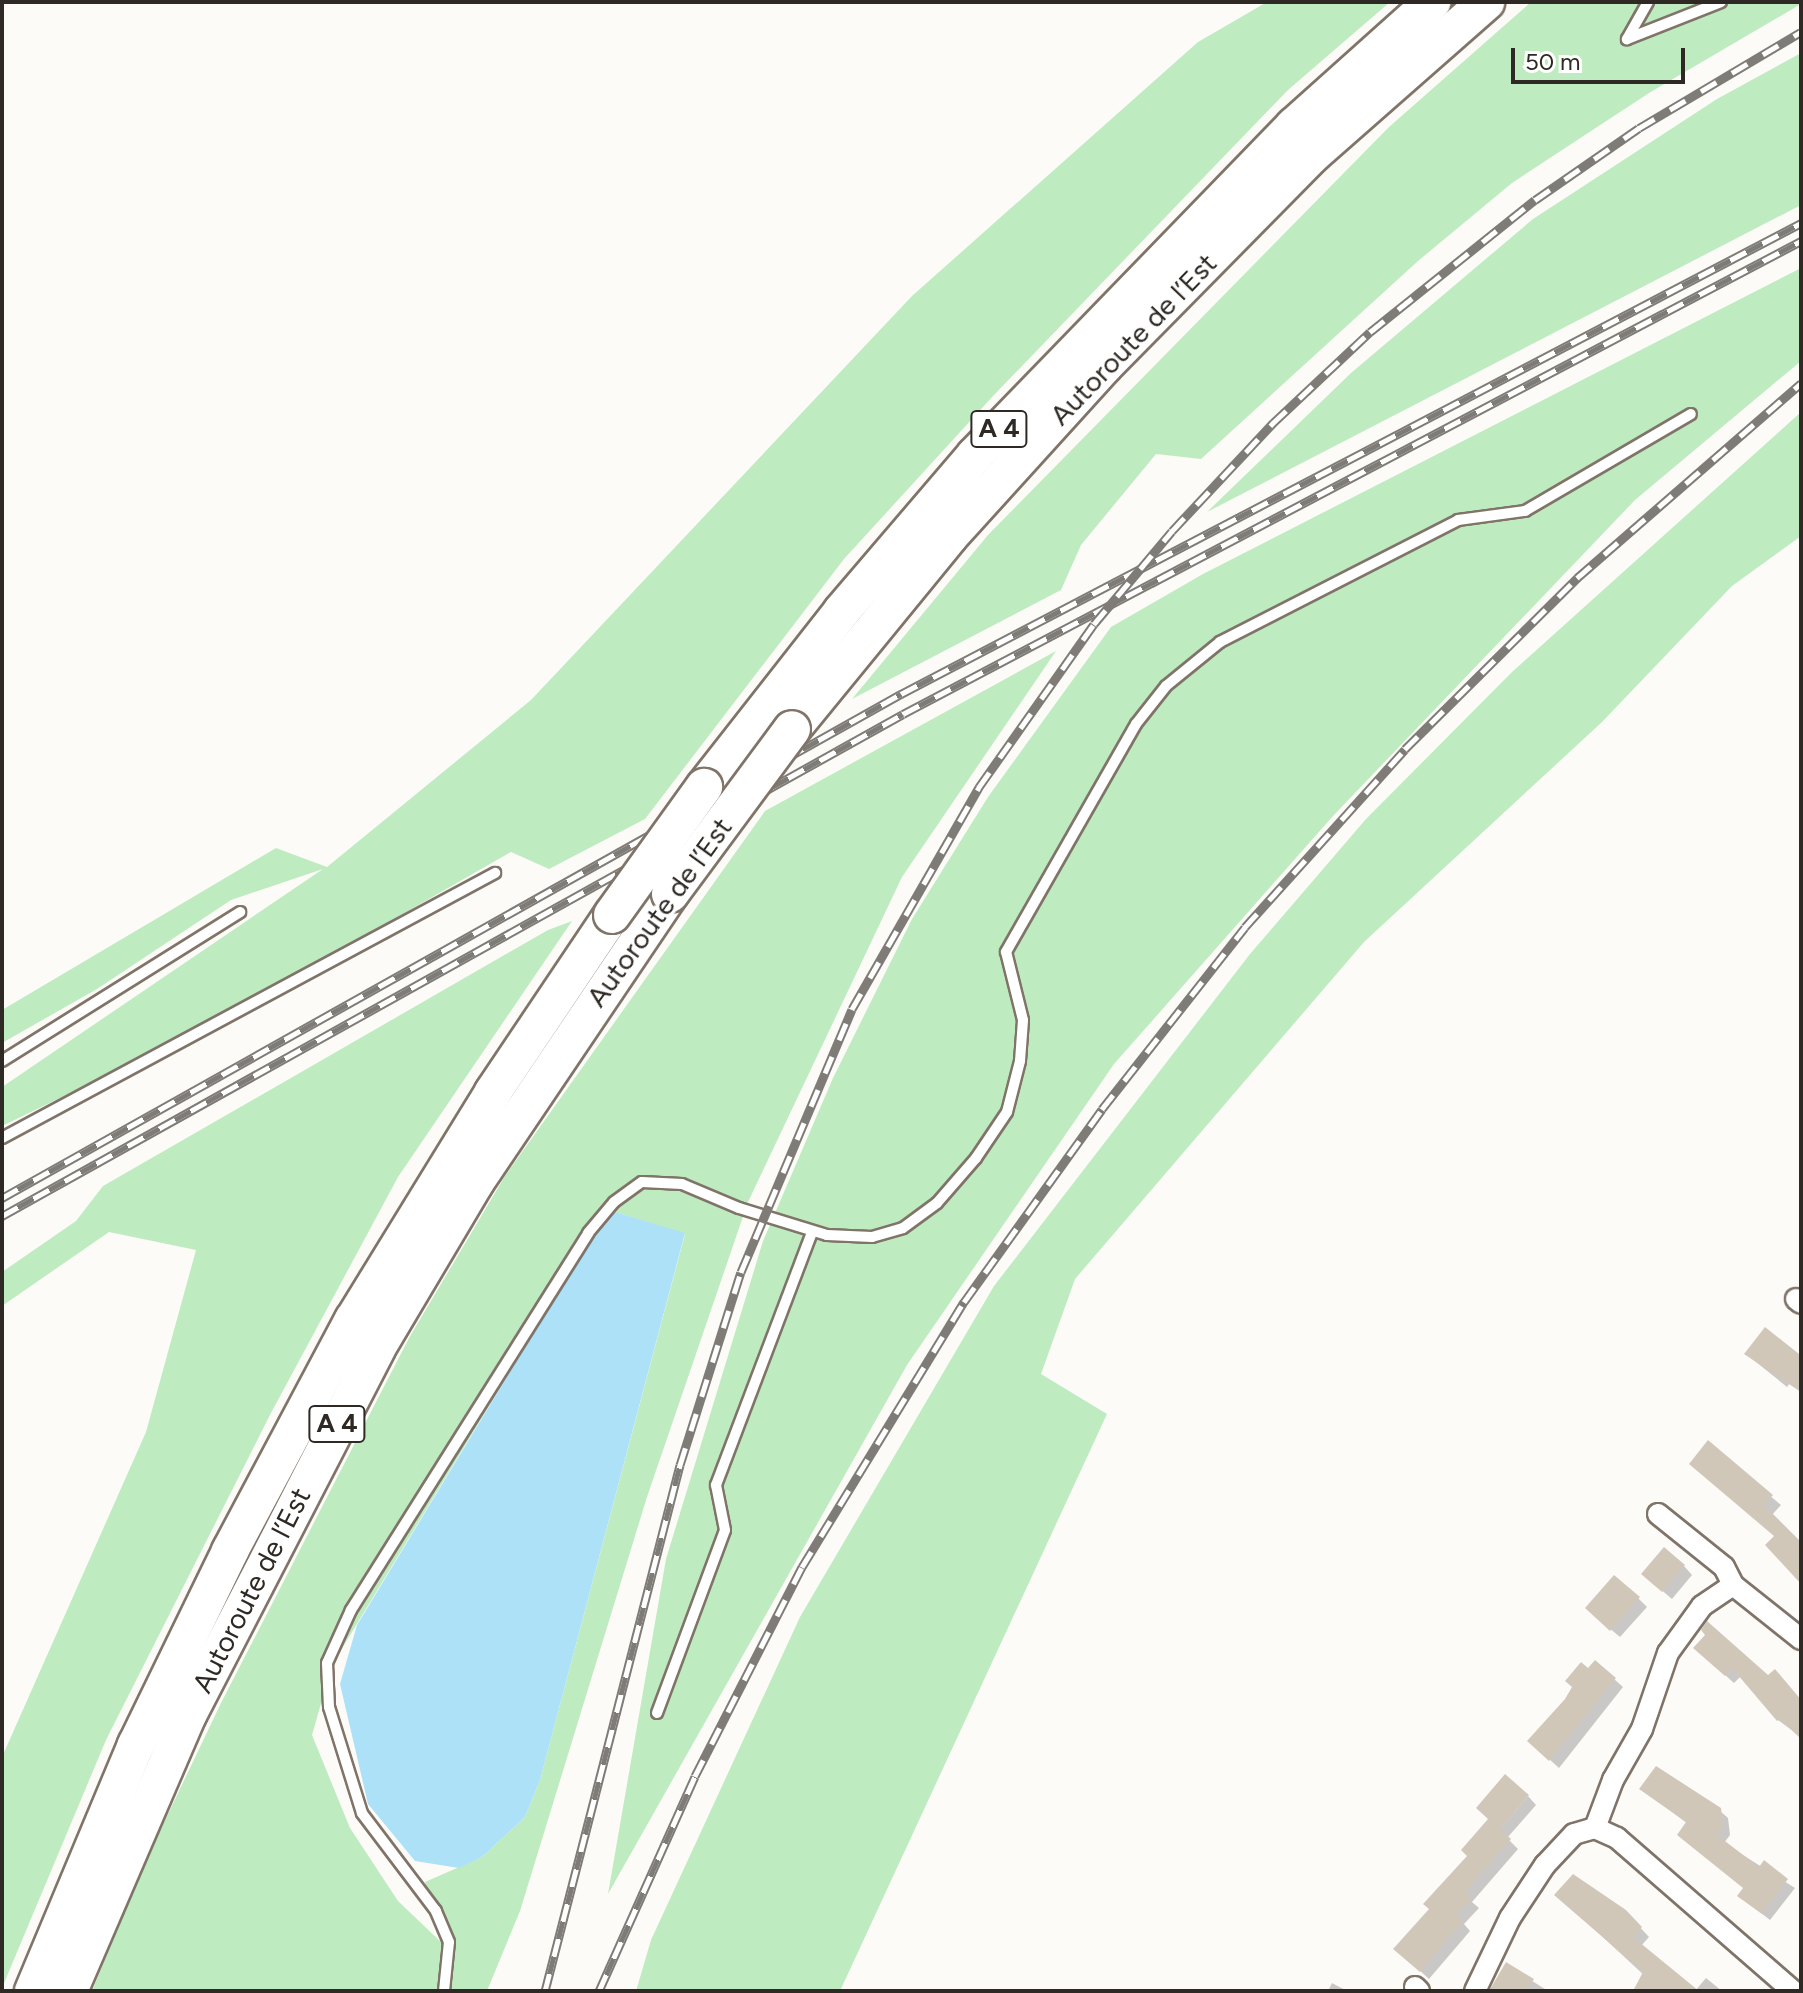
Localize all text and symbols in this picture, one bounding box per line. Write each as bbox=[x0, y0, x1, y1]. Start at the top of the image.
scale bar bbox=[1515, 32, 1689, 82]
text: 50 m bbox=[1525, 47, 1581, 76]
street label: Autoroute de l’Est bbox=[1043, 246, 1223, 432]
road number: A 4 bbox=[969, 407, 1029, 451]
street label: Autoroute de l’Est bbox=[579, 811, 739, 1013]
road number: A 4 bbox=[307, 1402, 367, 1446]
street label: Autoroute de l’Est bbox=[185, 1482, 317, 1698]

